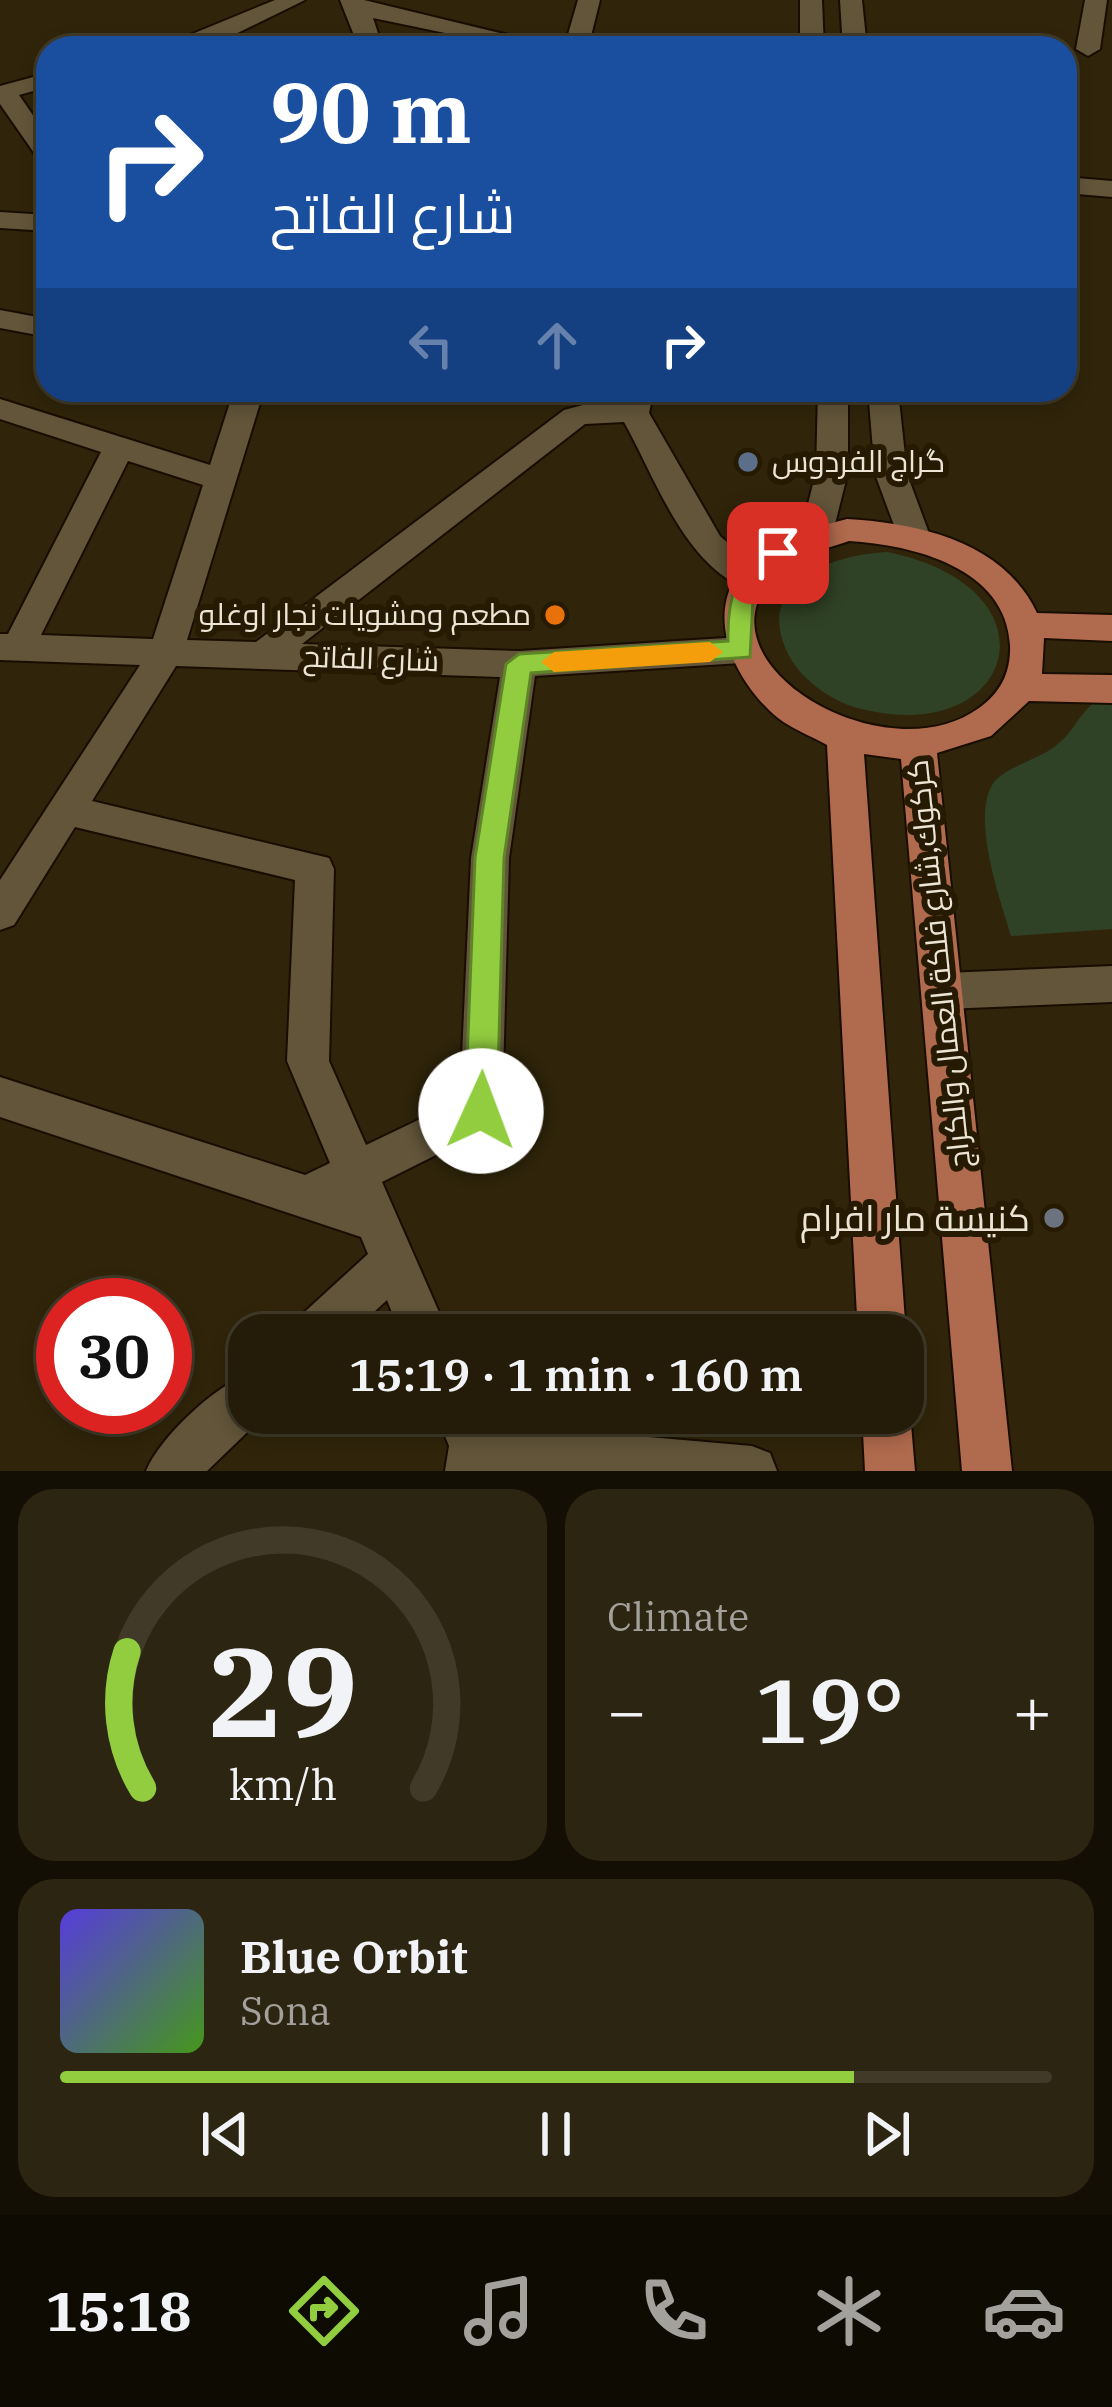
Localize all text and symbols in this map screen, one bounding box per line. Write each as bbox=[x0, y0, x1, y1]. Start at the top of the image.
text: 90 m bbox=[270, 57, 472, 166]
icon: right bbox=[72, 84, 228, 240]
text: شارع الفاتح bbox=[270, 178, 515, 248]
icon: left bbox=[398, 312, 464, 378]
icon: ahead bbox=[524, 312, 590, 378]
icon: right bbox=[650, 312, 716, 378]
place label: گراج الفردوس bbox=[772, 441, 945, 482]
marker: گراج الفردوس bbox=[735, 449, 761, 475]
pin bbox=[727, 502, 829, 604]
icon: arrive bbox=[745, 520, 811, 586]
place label: مطعم ومشويات نجار اوغلو bbox=[199, 594, 531, 635]
marker: مطعم ومشويات نجار اوغلو bbox=[542, 602, 568, 628]
street label: شارع الفاتح bbox=[302, 636, 440, 681]
street label: كركوك,شارع فلكة العمال والكراج bbox=[897, 758, 980, 1170]
position arrow bbox=[418, 1048, 544, 1174]
place label: كنيسة مار افرام bbox=[800, 1194, 1030, 1243]
marker: كنيسة مار افرام bbox=[1041, 1205, 1067, 1231]
speed limit sign: 30 bbox=[36, 1278, 192, 1434]
text: 15:19 · 1 min · 160 m bbox=[349, 1345, 803, 1403]
text: Climate bbox=[607, 1591, 749, 1642]
text: 29 bbox=[208, 1609, 357, 1771]
text: 19° bbox=[754, 1651, 905, 1768]
text: − bbox=[607, 1667, 647, 1753]
text: + bbox=[1012, 1667, 1052, 1753]
text: km/h bbox=[228, 1756, 337, 1812]
text: Blue Orbit bbox=[240, 1927, 468, 1985]
text: Sona bbox=[240, 1985, 331, 2036]
icon: previous bbox=[192, 2101, 258, 2167]
icon: pause bbox=[523, 2101, 589, 2167]
icon: next bbox=[854, 2101, 920, 2167]
icon: directions bbox=[282, 2269, 366, 2353]
icon: music bbox=[457, 2269, 541, 2353]
icon: phone bbox=[632, 2269, 716, 2353]
icon: climate bbox=[807, 2269, 891, 2353]
icon: car bbox=[982, 2269, 1066, 2353]
text: 15:18 bbox=[46, 2276, 191, 2346]

